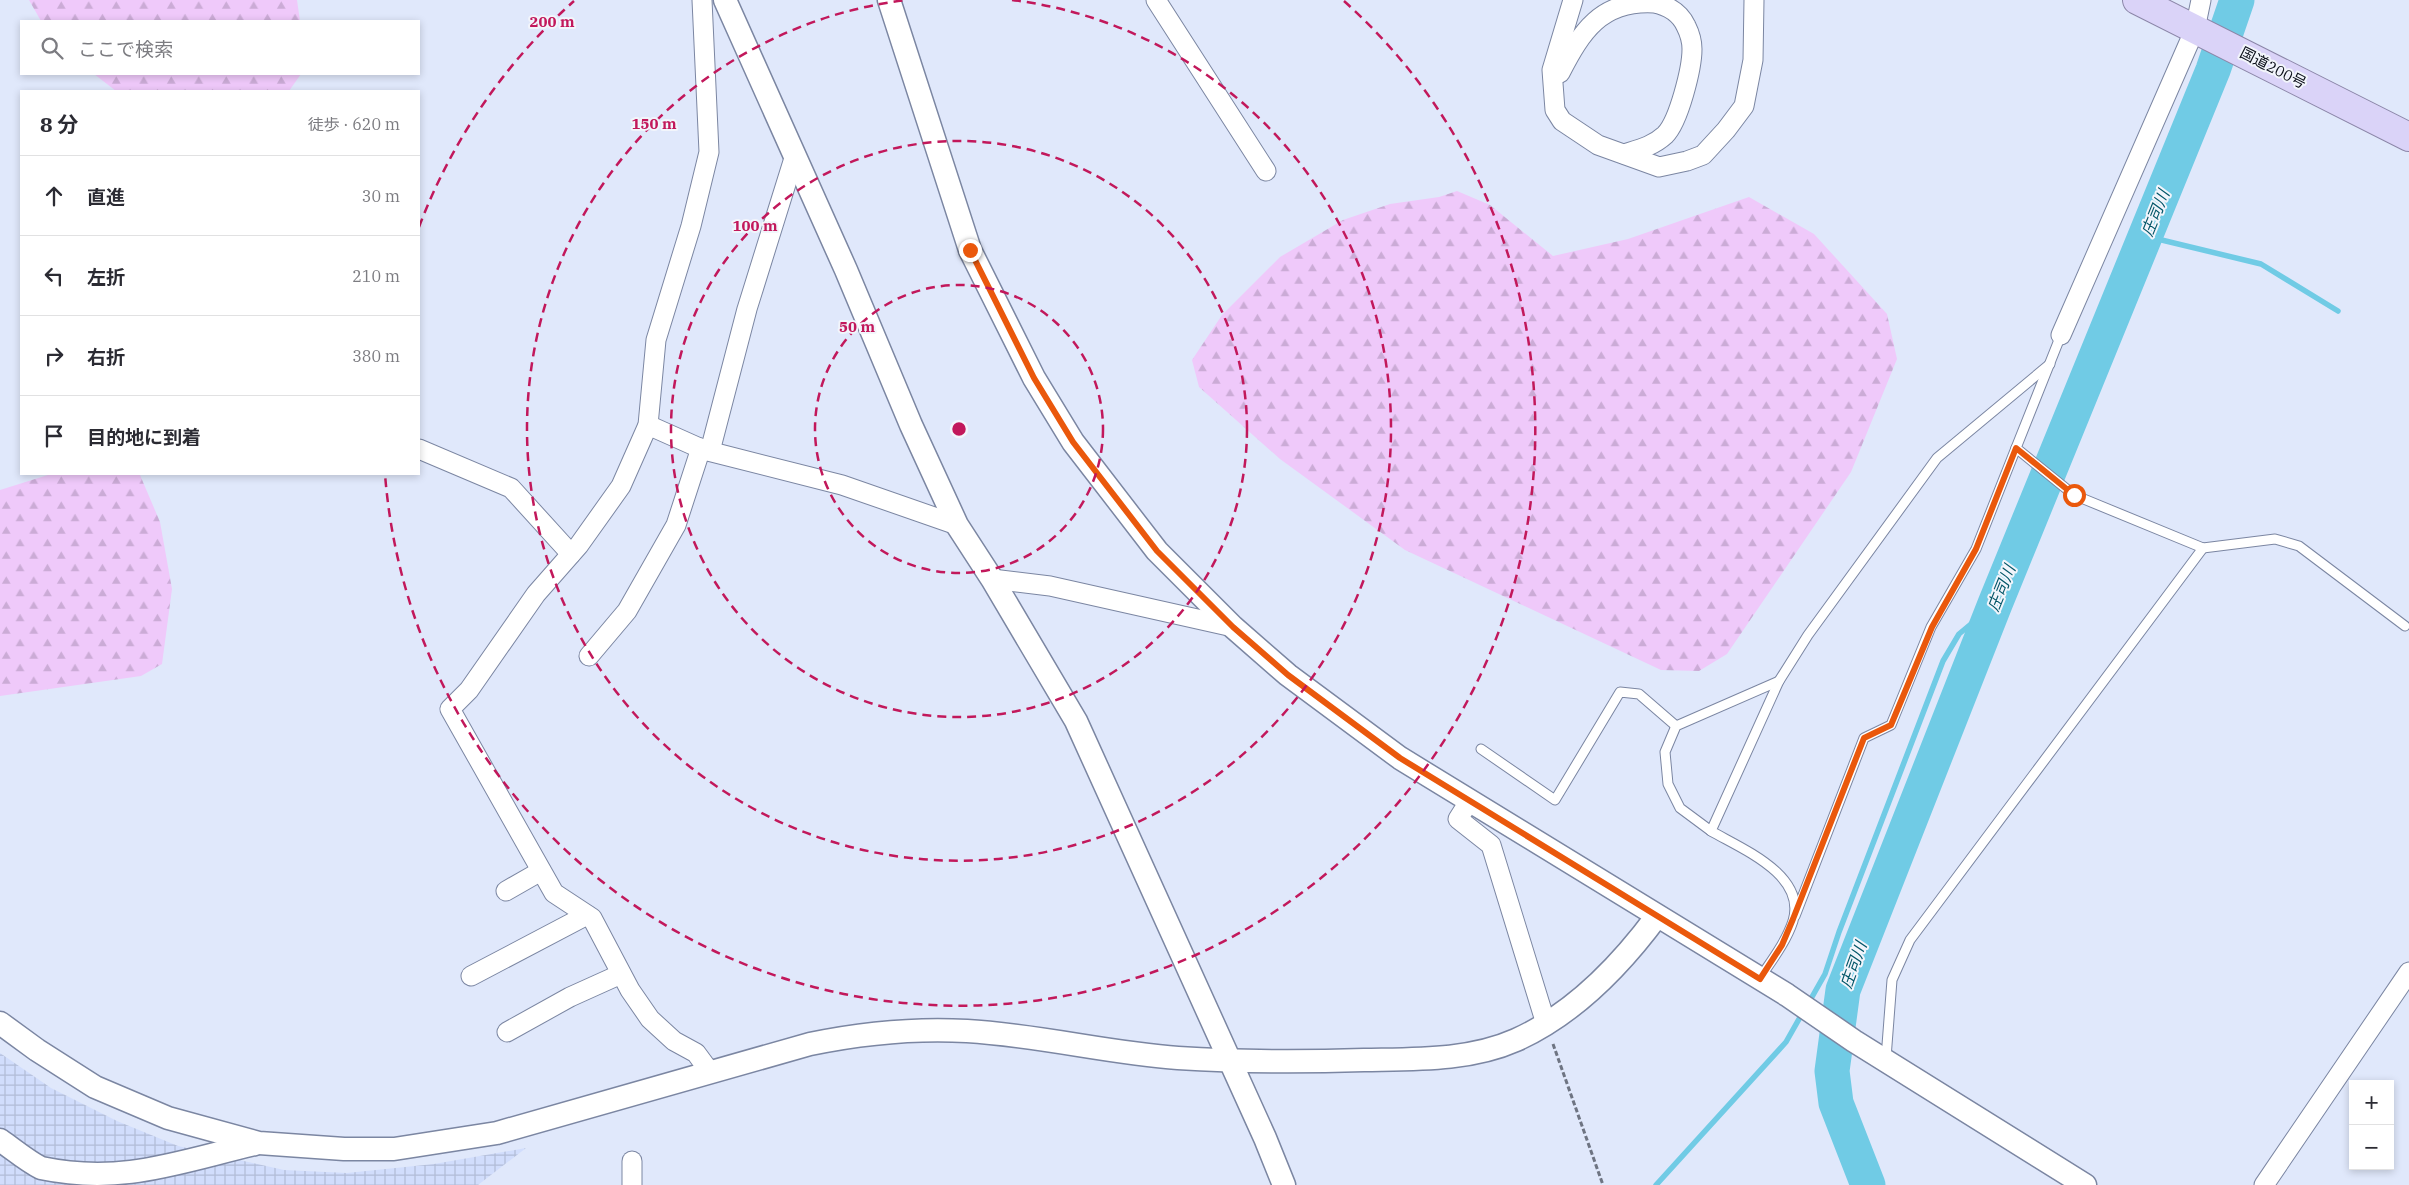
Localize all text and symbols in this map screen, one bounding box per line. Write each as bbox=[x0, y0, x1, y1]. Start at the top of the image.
text: 200 m bbox=[529, 12, 575, 31]
search box bbox=[20, 20, 420, 75]
icon: search bbox=[38, 34, 66, 62]
text: ここで検索 bbox=[78, 37, 173, 61]
street label: 国道200号 bbox=[2237, 43, 2310, 92]
text: 8 分 bbox=[40, 110, 78, 138]
text: 徒歩 · 620 m bbox=[308, 114, 400, 134]
text: 150 m bbox=[631, 114, 677, 133]
icon: ahead bbox=[40, 182, 68, 210]
text: 直進 bbox=[87, 185, 125, 209]
water label: 庄司川 bbox=[2137, 185, 2174, 239]
text: 30 m bbox=[362, 186, 400, 206]
text: 100 m bbox=[732, 216, 778, 235]
route end bbox=[959, 239, 982, 262]
icon: left bbox=[40, 262, 68, 290]
text: 左折 bbox=[87, 265, 125, 289]
text: 210 m bbox=[352, 266, 400, 286]
text: 50 m bbox=[839, 317, 875, 336]
icon: right bbox=[40, 342, 68, 370]
text: 右折 bbox=[87, 345, 125, 369]
text: 380 m bbox=[352, 346, 400, 366]
centre of rings bbox=[950, 420, 968, 438]
icon: arrive bbox=[40, 422, 68, 450]
text: 目的地に到着 bbox=[87, 425, 201, 449]
route start bbox=[2063, 484, 2086, 507]
water label: 庄司川 bbox=[1983, 560, 2020, 614]
water label: 庄司川 bbox=[1835, 937, 1871, 991]
map controls bbox=[2349, 1080, 2394, 1170]
button: + bbox=[2349, 1080, 2394, 1125]
button: − bbox=[2349, 1125, 2394, 1170]

